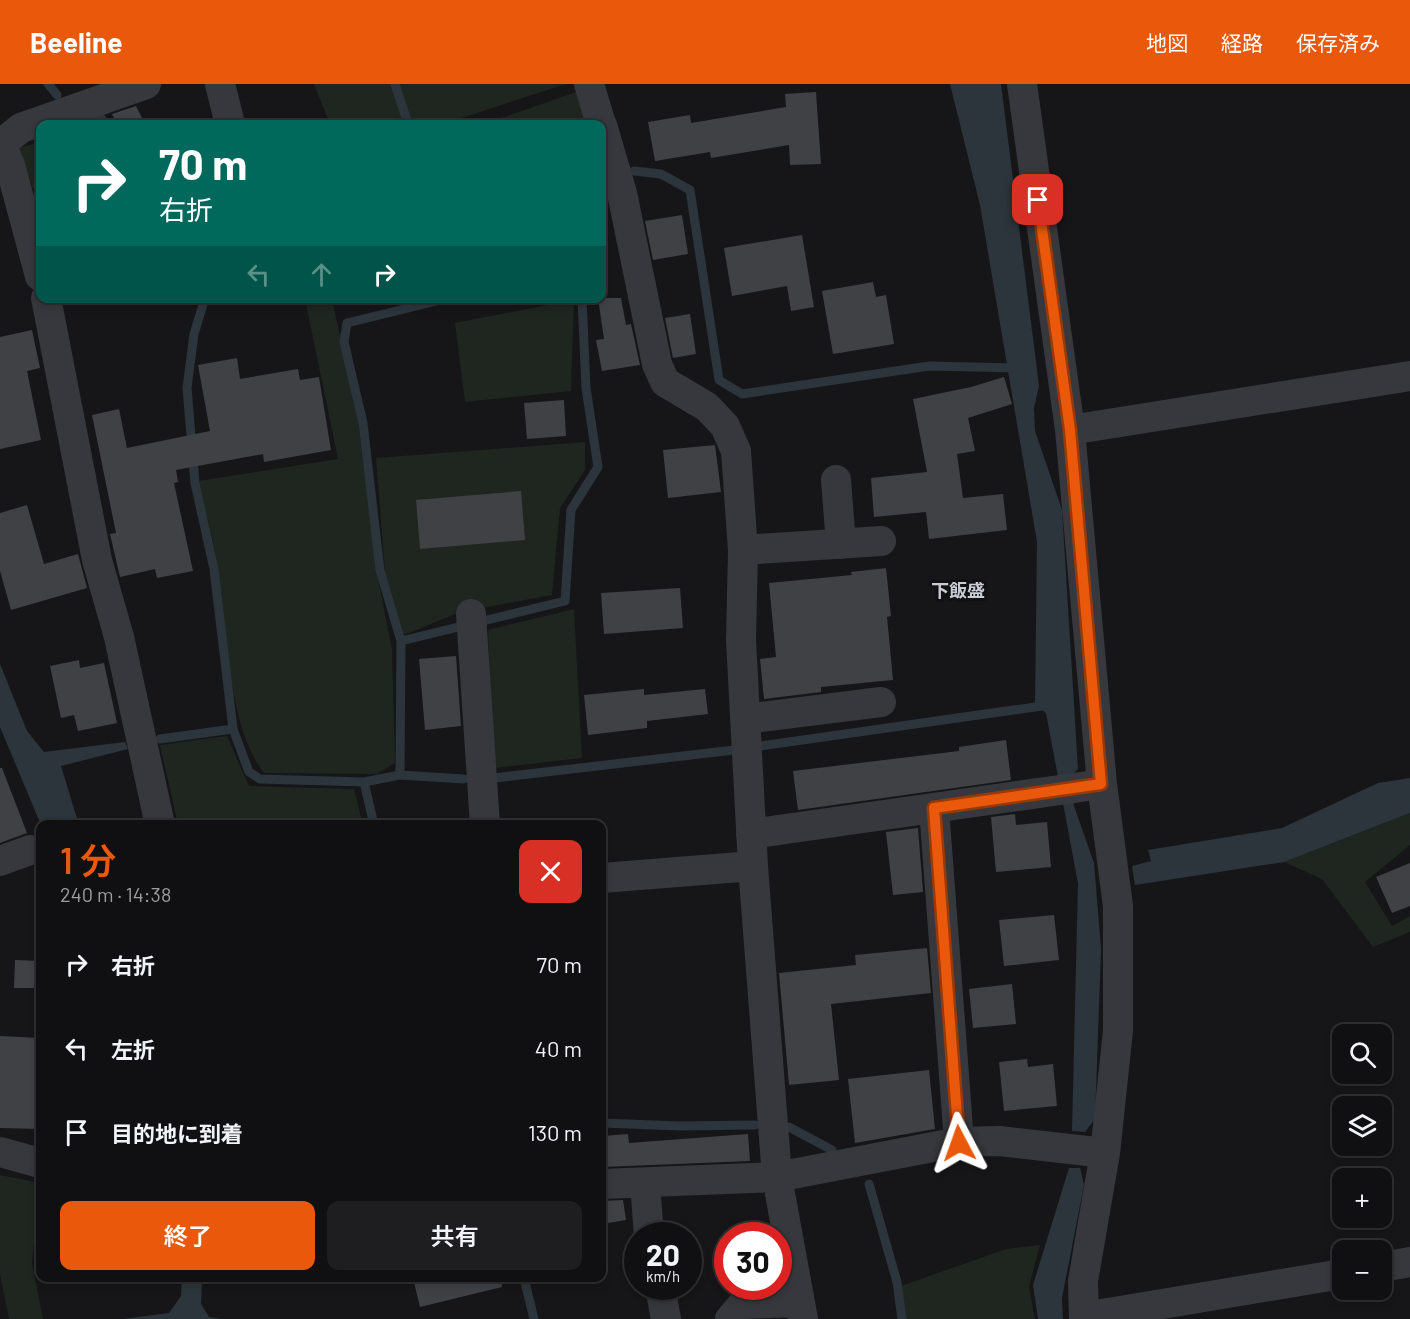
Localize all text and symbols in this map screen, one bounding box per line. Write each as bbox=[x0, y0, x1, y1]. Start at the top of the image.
text: Beeline bbox=[30, 25, 122, 59]
text: 地図 bbox=[1146, 30, 1188, 55]
text: 経路 bbox=[1221, 30, 1263, 55]
text: 保存済み bbox=[1296, 30, 1380, 55]
text: 70 m bbox=[159, 138, 247, 188]
icon: right bbox=[60, 144, 138, 222]
pin bbox=[1012, 174, 1063, 225]
icon: arrive bbox=[1021, 183, 1054, 216]
text: 右折 bbox=[159, 193, 213, 225]
icon: left bbox=[242, 258, 275, 291]
icon: ahead bbox=[305, 258, 338, 291]
icon: right bbox=[368, 258, 401, 291]
district label: 下飯盛 bbox=[931, 579, 985, 601]
text: 1 分 bbox=[60, 838, 116, 881]
button: close bbox=[519, 840, 582, 903]
text: 240 m · 14:38 bbox=[60, 882, 171, 906]
icon: right bbox=[60, 948, 93, 981]
text: 70 m bbox=[537, 951, 582, 977]
text: 右折 bbox=[111, 952, 155, 978]
map controls bbox=[1332, 1024, 1392, 1300]
button: search bbox=[1332, 1024, 1392, 1084]
icon: left bbox=[60, 1032, 93, 1065]
text: 40 m bbox=[535, 1035, 582, 1061]
text: 左折 bbox=[111, 1036, 155, 1062]
button: layers bbox=[1332, 1096, 1392, 1156]
position arrow bbox=[927, 1111, 991, 1175]
icon: arrive bbox=[60, 1116, 93, 1149]
text: 130 m bbox=[528, 1119, 582, 1145]
text: 目的地に到着 bbox=[111, 1120, 243, 1146]
button: + bbox=[1332, 1168, 1392, 1228]
button: 終了 bbox=[60, 1201, 315, 1270]
button: 共有 bbox=[327, 1201, 582, 1270]
speed limit sign: 30 bbox=[714, 1222, 792, 1300]
text: 20 bbox=[646, 1236, 680, 1272]
button: − bbox=[1332, 1240, 1392, 1300]
text: km/h bbox=[646, 1267, 680, 1285]

